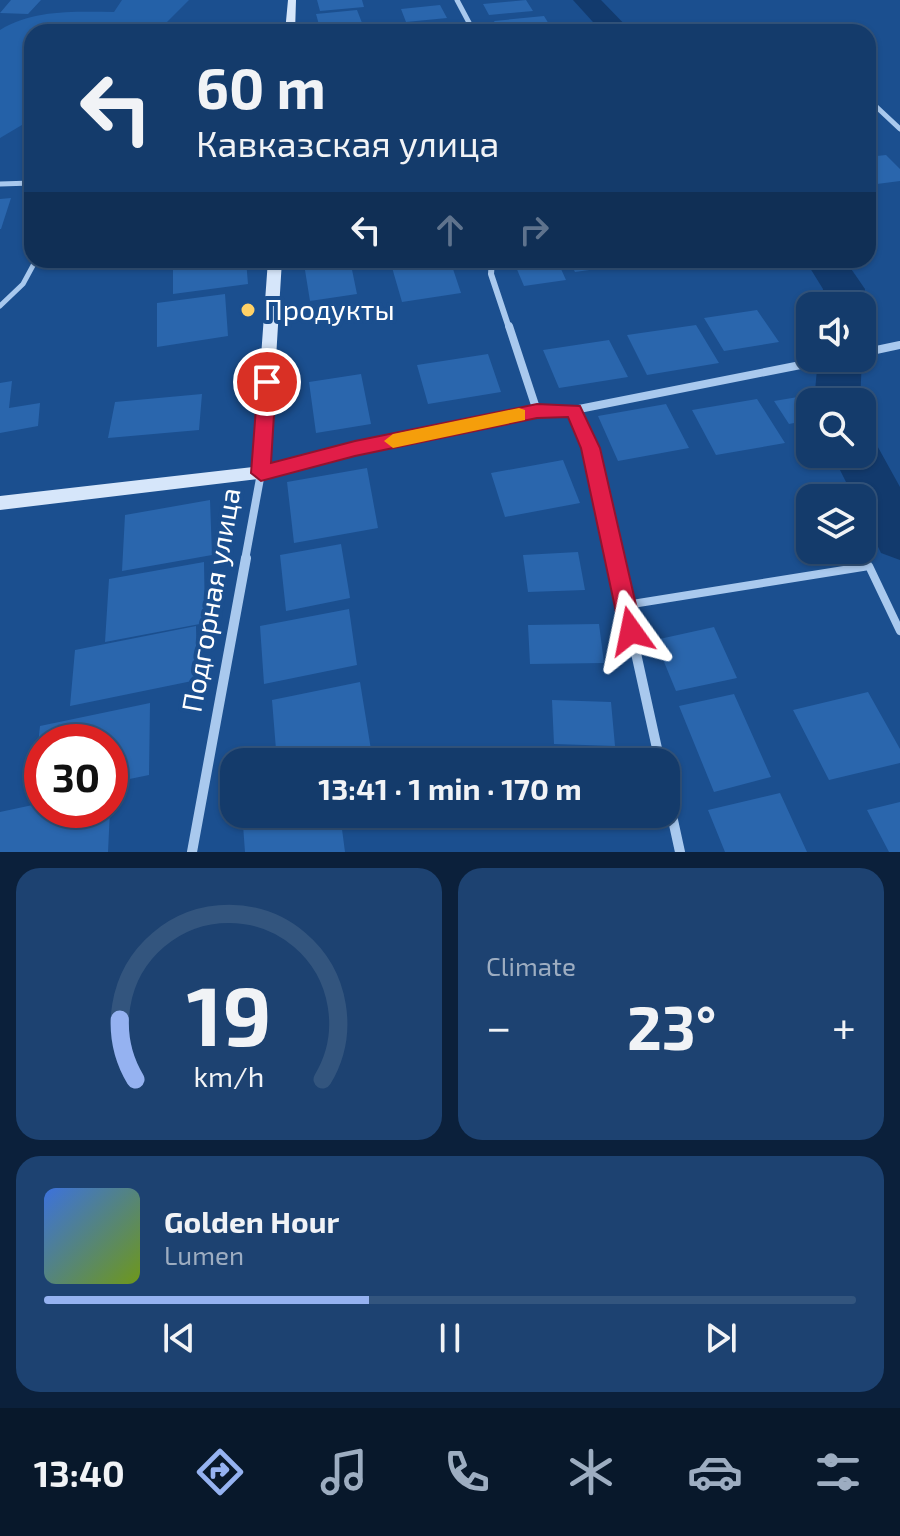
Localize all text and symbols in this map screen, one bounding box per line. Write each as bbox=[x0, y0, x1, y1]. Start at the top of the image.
text: 60 m bbox=[196, 53, 326, 120]
icon: left bbox=[64, 56, 168, 160]
text: Кавказская улица bbox=[196, 121, 499, 164]
icon: left bbox=[344, 208, 388, 252]
icon: ahead bbox=[428, 208, 472, 252]
icon: right bbox=[512, 208, 556, 252]
place label: Продукты bbox=[264, 292, 395, 326]
map controls bbox=[796, 292, 876, 564]
button: sound bbox=[796, 292, 876, 372]
marker: Продукты bbox=[239, 301, 257, 319]
pin bbox=[233, 348, 301, 416]
icon: arrive bbox=[245, 360, 289, 404]
button: search bbox=[796, 388, 876, 468]
button: layers bbox=[796, 484, 876, 564]
street label: Подгорная улица bbox=[174, 485, 246, 715]
position arrow bbox=[589, 589, 673, 673]
speed limit sign: 30 bbox=[24, 724, 128, 828]
text: 13:41 · 1 min · 170 m bbox=[318, 770, 582, 806]
text: Climate bbox=[486, 950, 576, 981]
text: 19 bbox=[186, 963, 272, 1063]
text: 23° bbox=[627, 990, 717, 1062]
text: − bbox=[486, 999, 512, 1052]
text: + bbox=[832, 999, 856, 1052]
text: km/h bbox=[194, 1058, 264, 1093]
text: Golden Hour bbox=[164, 1203, 339, 1239]
text: Lumen bbox=[164, 1239, 244, 1270]
icon: previous bbox=[157, 1316, 201, 1360]
icon: pause bbox=[428, 1316, 472, 1360]
icon: next bbox=[699, 1316, 743, 1360]
icon: directions bbox=[192, 1444, 248, 1500]
icon: music bbox=[316, 1444, 372, 1500]
icon: phone bbox=[439, 1444, 495, 1500]
icon: climate bbox=[563, 1444, 619, 1500]
icon: car bbox=[687, 1444, 743, 1500]
icon: filters bbox=[810, 1444, 866, 1500]
text: 13:40 bbox=[34, 1451, 125, 1494]

